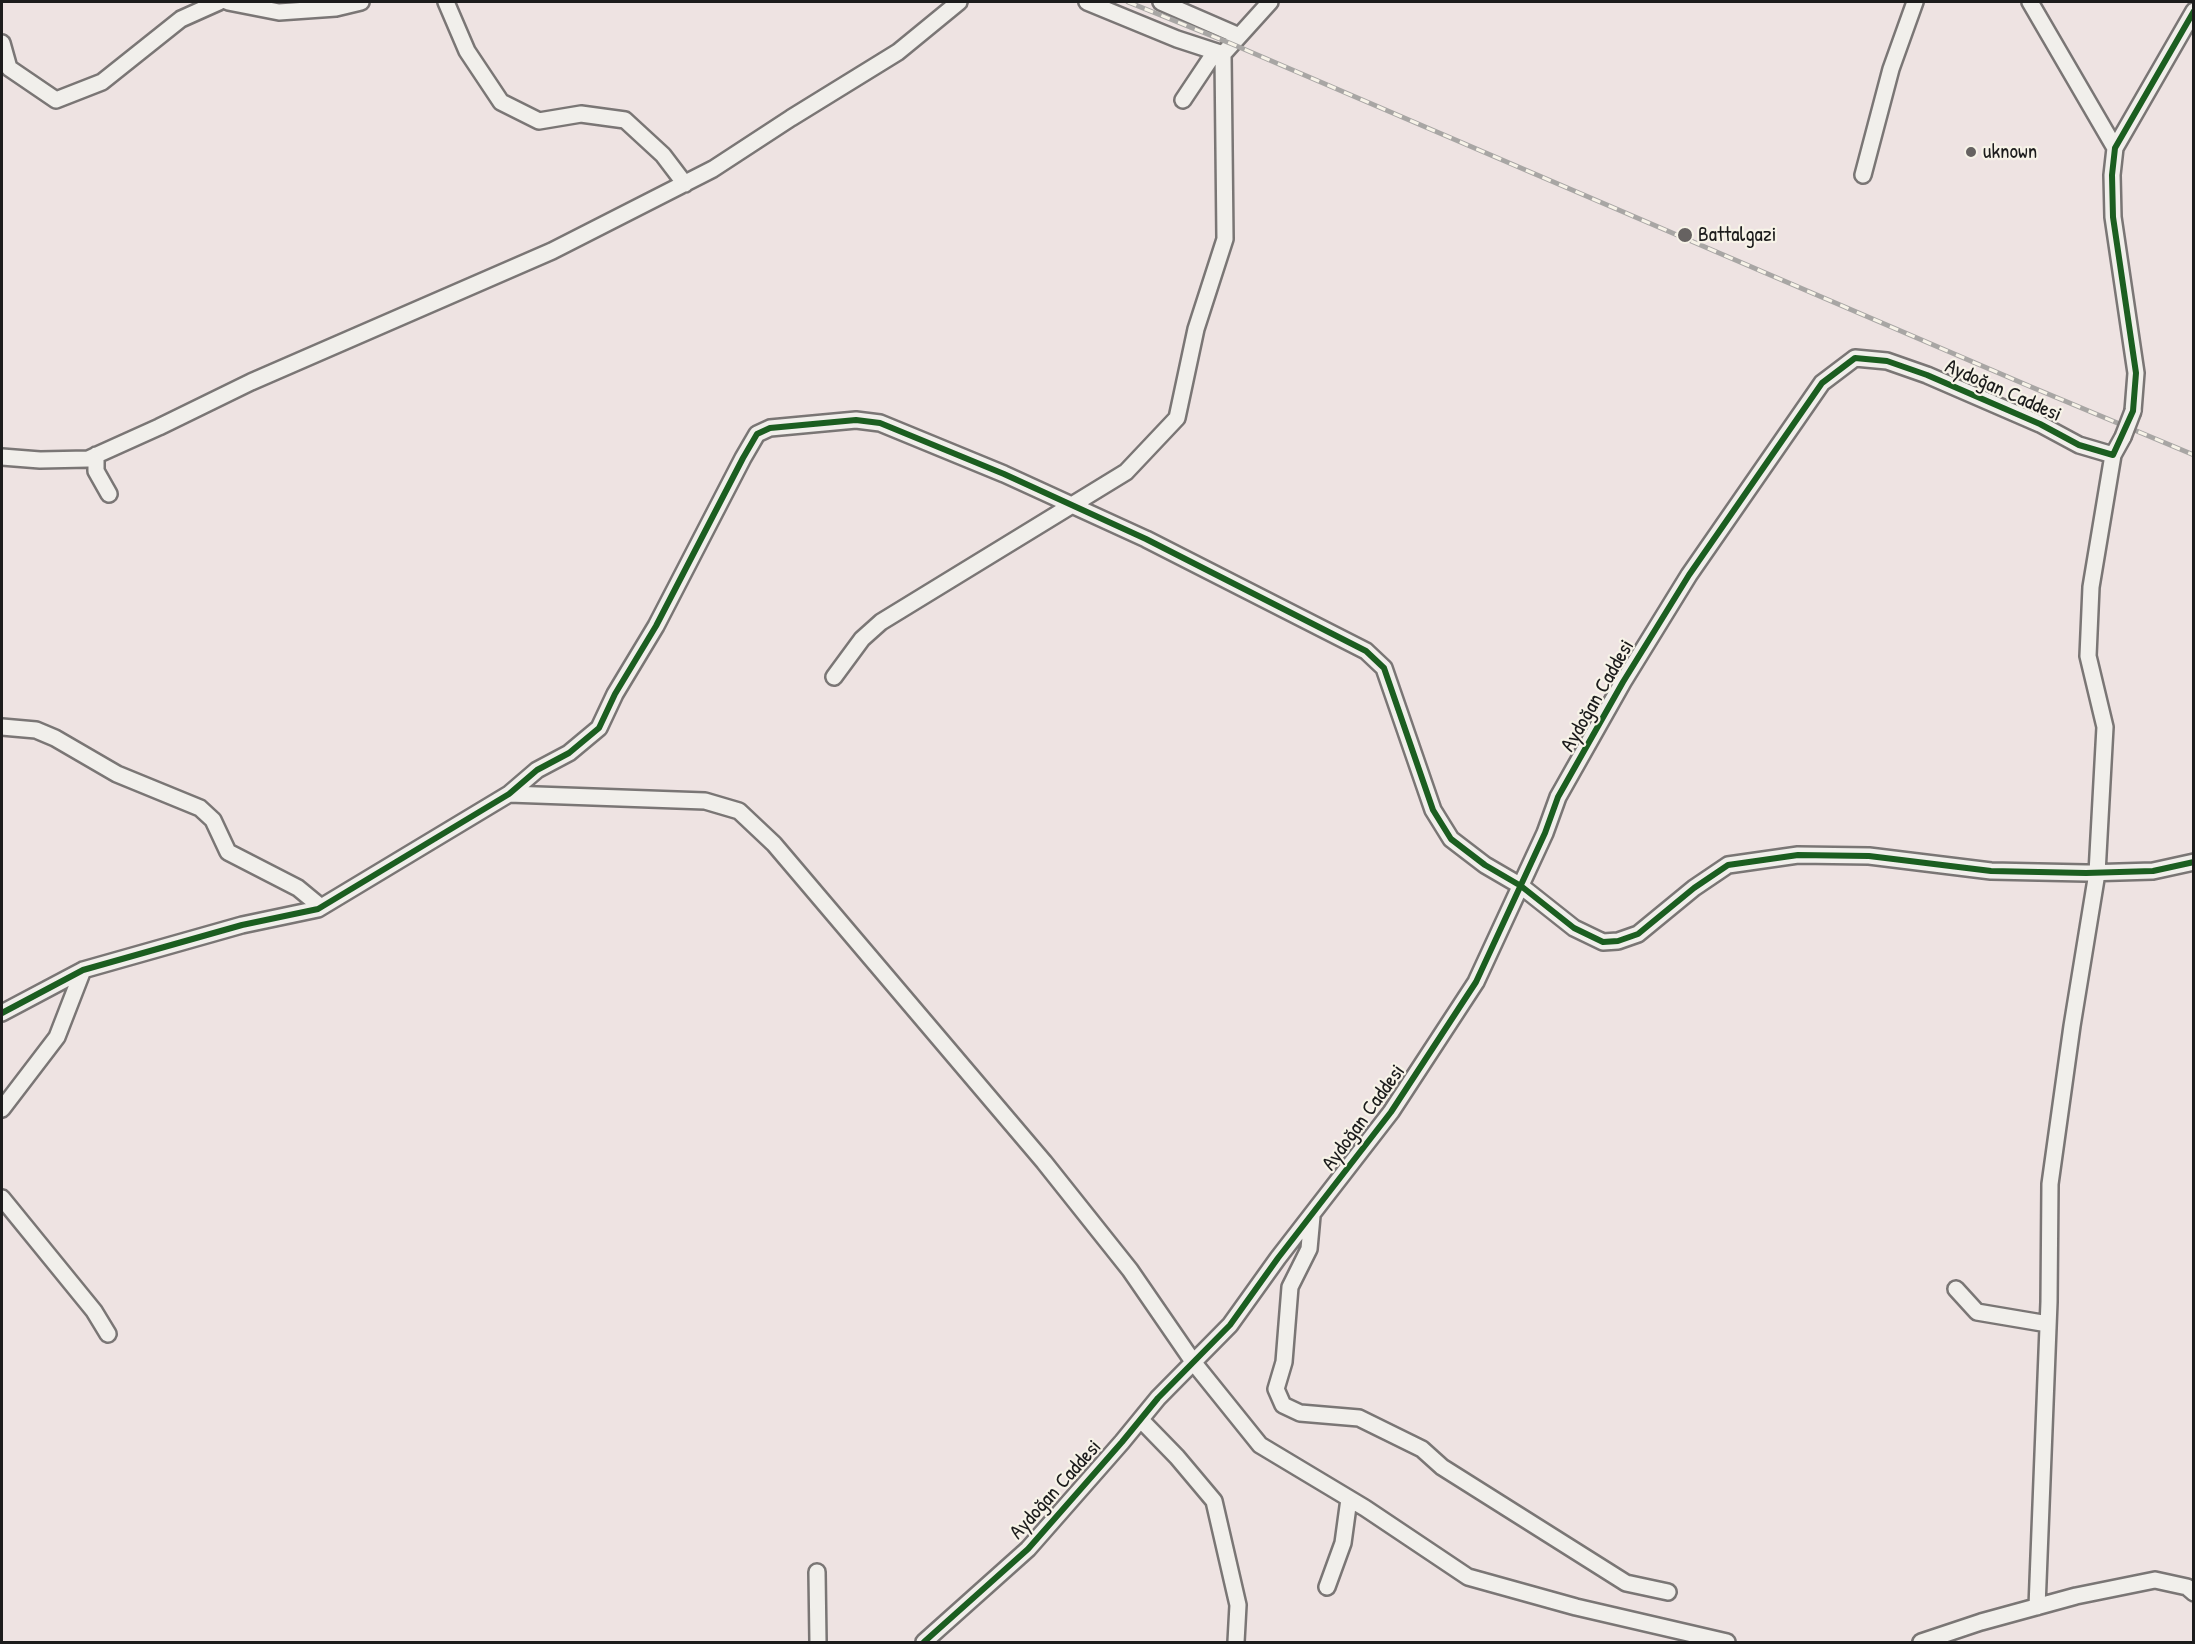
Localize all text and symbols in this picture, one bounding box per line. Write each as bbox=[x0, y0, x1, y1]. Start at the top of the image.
place label: uknown bbox=[1983, 139, 2037, 165]
marker: uknown bbox=[1964, 145, 1978, 159]
place label: Battalgazi bbox=[1698, 222, 1776, 248]
marker: Battalgazi bbox=[1676, 226, 1694, 244]
street label: Aydoğan Caddesi bbox=[1941, 354, 2065, 428]
street label: Aydoğan Caddesi bbox=[1556, 636, 1640, 756]
street label: Aydoğan Caddesi bbox=[1317, 1060, 1411, 1176]
street label: Aydoğan Caddesi bbox=[1005, 1435, 1107, 1545]

